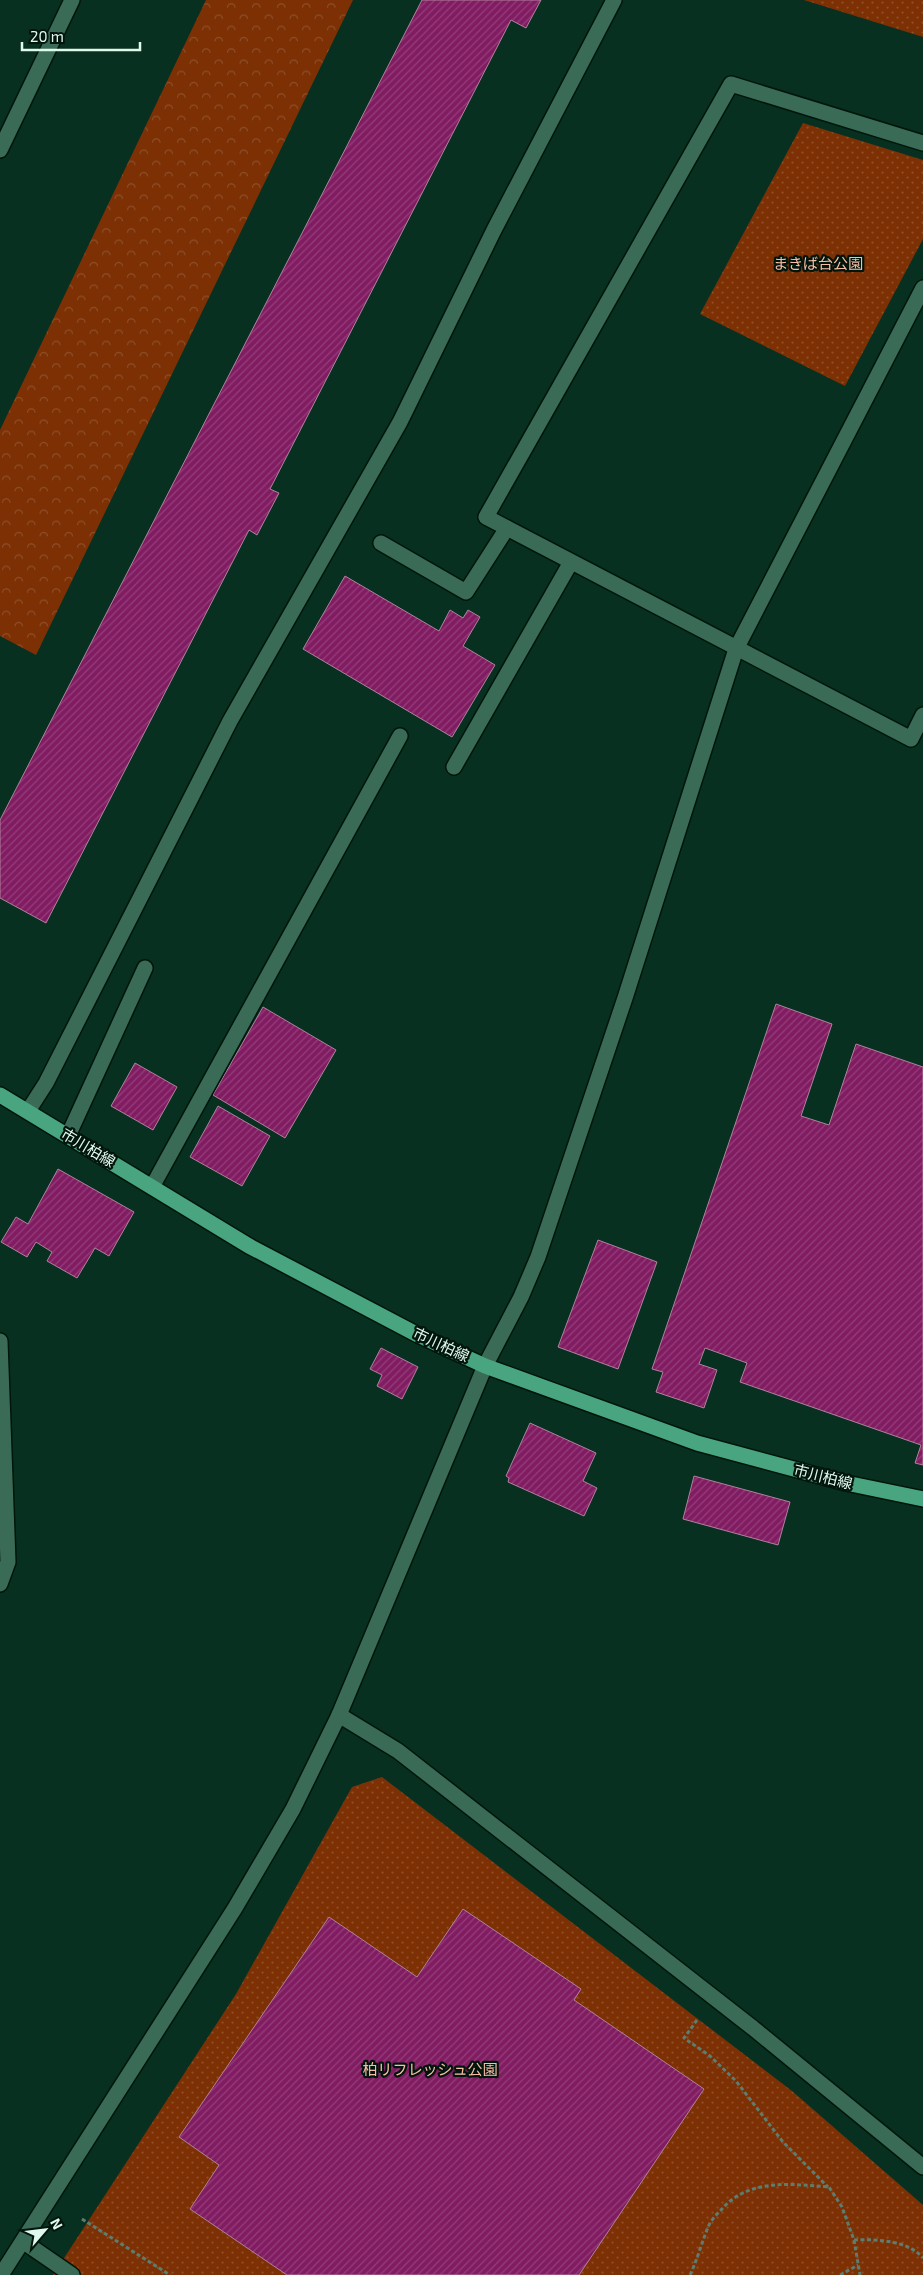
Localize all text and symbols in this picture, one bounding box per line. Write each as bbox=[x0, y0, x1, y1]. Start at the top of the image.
scale bar bbox=[22, 20, 140, 52]
text: 20 m bbox=[30, 27, 64, 45]
park label: まきば台公園 bbox=[773, 254, 863, 272]
street label: 市川柏線 bbox=[58, 1124, 119, 1170]
street label: 市川柏線 bbox=[410, 1323, 472, 1365]
street label: 市川柏線 bbox=[792, 1460, 855, 1492]
park label: 柏リフレッシュ公園 bbox=[362, 2060, 498, 2078]
north arrow bbox=[20, 2205, 70, 2255]
text: N bbox=[47, 2215, 67, 2232]

